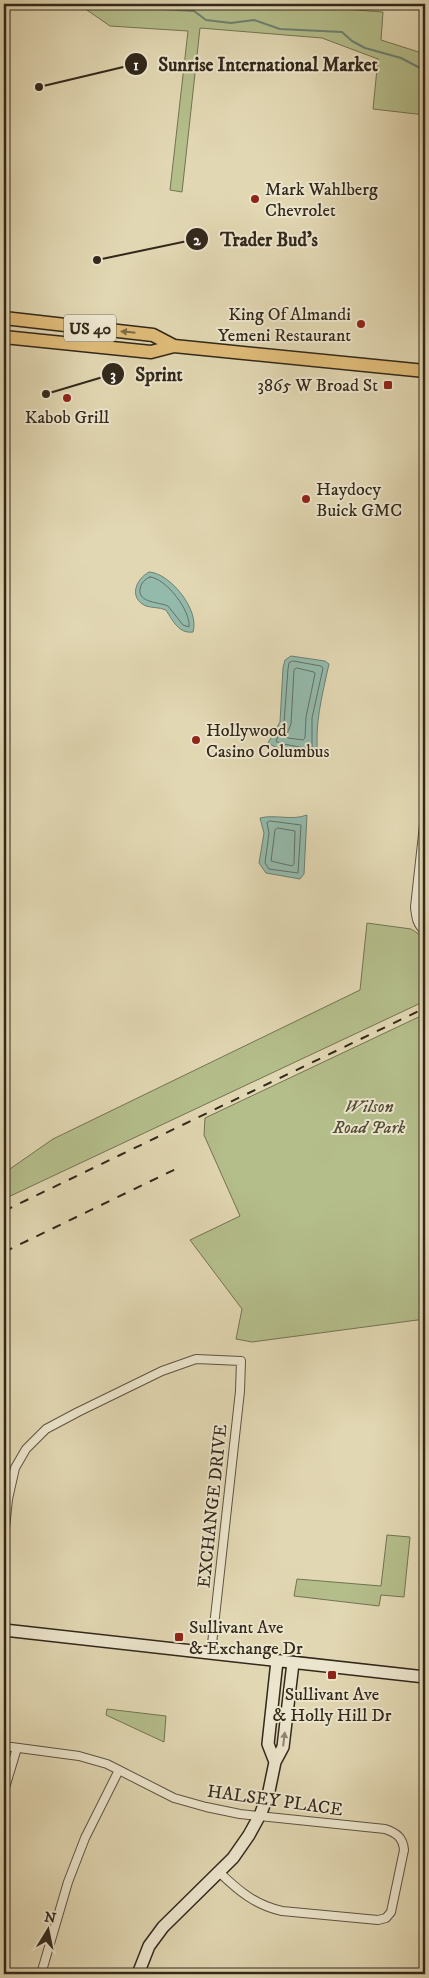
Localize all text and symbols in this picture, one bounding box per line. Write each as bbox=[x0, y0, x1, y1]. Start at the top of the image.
callout: Sunrise International Market bbox=[123, 47, 388, 81]
text: Sunrise International Market bbox=[158, 54, 379, 77]
text: 1 bbox=[133, 56, 139, 75]
place label: Mark Wahlberg Chevrolet bbox=[265, 179, 378, 222]
marker: Mark Wahlberg Chevrolet bbox=[249, 193, 261, 205]
callout: Trader Bud's bbox=[185, 222, 328, 256]
text: Trader Bud's bbox=[219, 229, 319, 252]
text: 2 bbox=[193, 231, 201, 250]
place label: King Of Almandi Yemeni Restaurant bbox=[218, 304, 351, 347]
road number: US 40 bbox=[64, 314, 116, 342]
marker: King Of Almandi Yemeni Restaurant bbox=[355, 318, 367, 330]
one-way arrow bbox=[120, 328, 136, 336]
callout: Sprint bbox=[101, 357, 193, 391]
text: Sprint bbox=[135, 364, 184, 387]
text: 3 bbox=[110, 366, 116, 385]
place label: 3865 W Broad St bbox=[257, 375, 378, 397]
marker: 3865 W Broad St bbox=[382, 379, 394, 391]
marker: Kabob Grill bbox=[61, 392, 73, 404]
place label: Kabob Grill bbox=[25, 407, 110, 429]
place label: Haydocy Buick GMC bbox=[316, 479, 402, 522]
marker: Haydocy Buick GMC bbox=[300, 493, 312, 505]
place label: Hollywood Casino Columbus bbox=[206, 720, 330, 763]
marker: Hollywood Casino Columbus bbox=[190, 734, 202, 746]
park label: Wilson Road Park bbox=[332, 1096, 406, 1139]
street label: EXCHANGE DRIVE bbox=[193, 1423, 233, 1589]
place label: Sullivant Ave & Exchange Dr bbox=[189, 1617, 303, 1660]
marker: Sullivant Ave & Exchange Dr bbox=[173, 1631, 185, 1643]
marker: Sullivant Ave & Holly Hill Dr bbox=[326, 1669, 338, 1681]
place label: Sullivant Ave & Holly Hill Dr bbox=[273, 1684, 392, 1727]
one-way arrow bbox=[280, 1730, 288, 1746]
street label: HALSEY PLACE bbox=[206, 1781, 344, 1821]
north arrow bbox=[22, 1906, 72, 1956]
text: N bbox=[43, 1908, 58, 1928]

